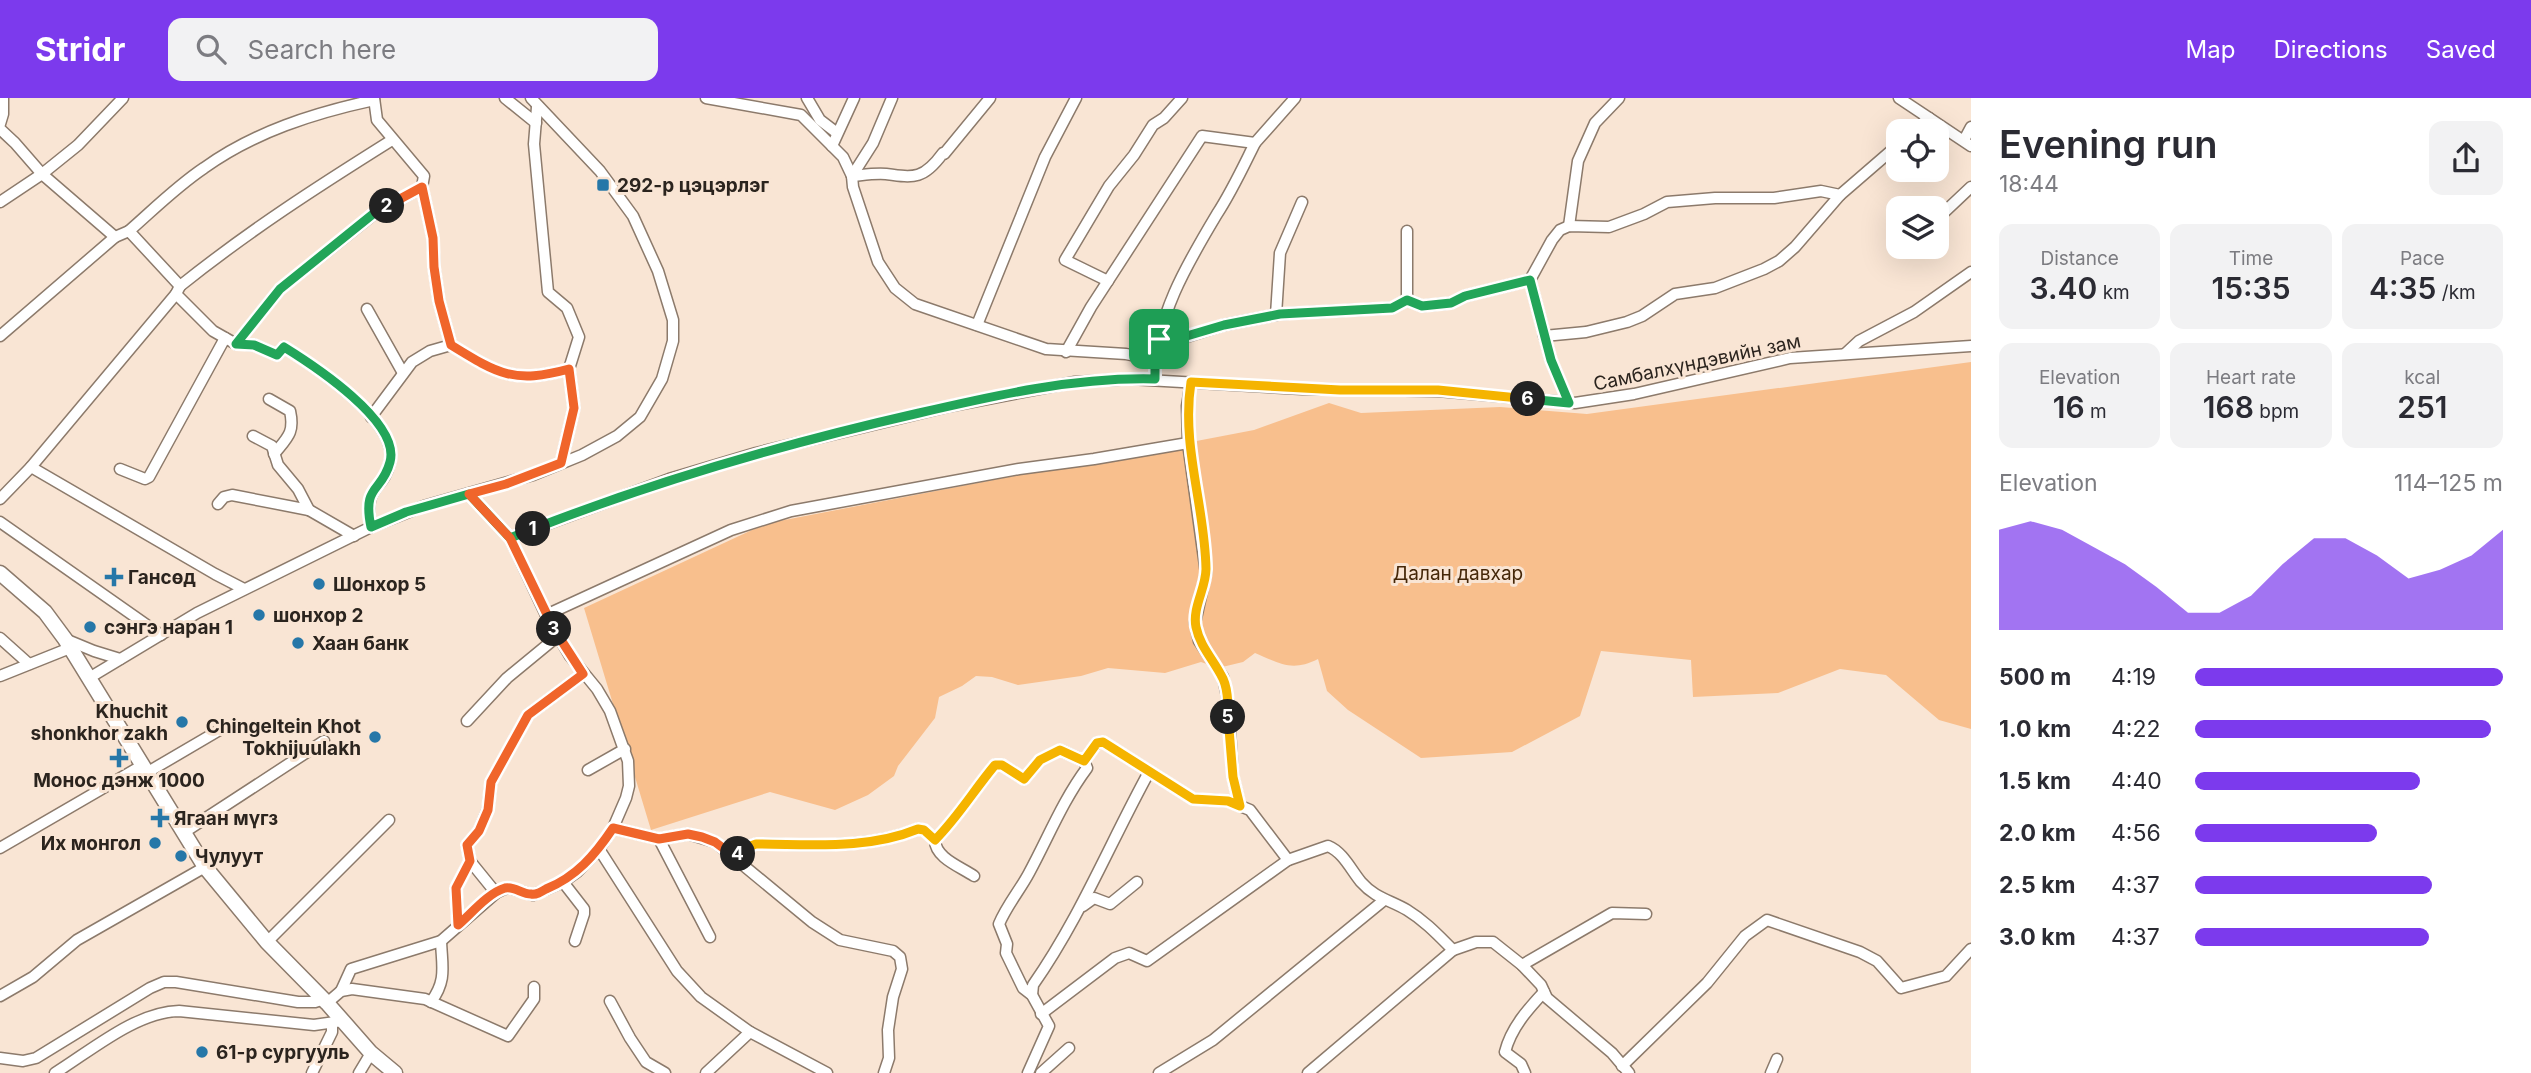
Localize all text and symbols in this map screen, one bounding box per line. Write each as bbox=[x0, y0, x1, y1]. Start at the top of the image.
search box bbox=[168, 18, 658, 81]
text: Stridr bbox=[35, 29, 126, 69]
icon: search bbox=[192, 30, 230, 68]
text: Search here bbox=[248, 34, 396, 65]
text: Map bbox=[2186, 35, 2235, 64]
text: Directions bbox=[2273, 35, 2388, 64]
text: Saved bbox=[2426, 35, 2496, 64]
map controls bbox=[1886, 119, 1949, 259]
button: locate bbox=[1886, 119, 1949, 182]
text: Evening run bbox=[1999, 121, 2217, 167]
button: share bbox=[2429, 121, 2503, 195]
text: 18:44 bbox=[1999, 170, 2059, 198]
place label: 292-р цэцэрлэг bbox=[617, 174, 769, 197]
marker: 292-р цэцэрлэг bbox=[595, 177, 611, 193]
pin: 2 bbox=[370, 188, 404, 224]
text: 2 bbox=[381, 194, 392, 217]
button: layers bbox=[1886, 196, 1949, 259]
text: Distance bbox=[2040, 247, 2119, 270]
text: Time bbox=[2229, 247, 2273, 270]
text: Pace bbox=[2400, 247, 2445, 270]
text: 3.40 bbox=[2030, 270, 2097, 306]
text: 15:35 bbox=[2211, 270, 2291, 306]
text: 4:35 bbox=[2369, 270, 2436, 306]
text: km bbox=[2097, 281, 2130, 304]
text: /km bbox=[2436, 281, 2476, 304]
pin bbox=[1129, 309, 1189, 369]
icon: arrive bbox=[1140, 320, 1178, 358]
street label: Самбалхүндэвийн зам bbox=[1591, 329, 1803, 396]
text: Elevation bbox=[2039, 366, 2120, 389]
text: Heart rate bbox=[2206, 366, 2296, 389]
text: kcal bbox=[2404, 366, 2440, 389]
pin: 6 bbox=[1510, 382, 1546, 416]
text: 6 bbox=[1521, 387, 1534, 410]
text: 16 bbox=[2053, 389, 2085, 425]
text: 168 bbox=[2203, 389, 2254, 425]
text: 251 bbox=[2397, 389, 2447, 425]
text: m bbox=[2085, 400, 2107, 423]
text: bpm bbox=[2254, 400, 2299, 423]
text: Elevation bbox=[1999, 469, 2098, 497]
text: 114–125 m bbox=[2394, 469, 2503, 497]
pin: 1 bbox=[516, 512, 550, 546]
text: 1 bbox=[528, 517, 537, 540]
park label: Далан давхар bbox=[1393, 562, 1523, 585]
place label: Гансөд bbox=[128, 566, 196, 589]
marker: Гансөд bbox=[106, 569, 122, 585]
place label: Шонхор 5 bbox=[333, 573, 426, 596]
marker: Шонхор 5 bbox=[311, 576, 327, 592]
place label: шонхор 2 bbox=[273, 604, 364, 627]
marker: шонхор 2 bbox=[251, 607, 267, 623]
pin: 3 bbox=[536, 612, 572, 646]
place label: сэнгэ наран 1 bbox=[104, 616, 233, 639]
text: 3 bbox=[547, 617, 560, 640]
marker: сэнгэ наран 1 bbox=[82, 619, 98, 635]
place label: Хаан банк bbox=[312, 632, 409, 655]
marker: Хаан банк bbox=[290, 635, 306, 651]
text: 500 m bbox=[1999, 663, 2071, 691]
text: 4:19 bbox=[2111, 663, 2156, 691]
place label: Khuchit shonkhor zakh bbox=[31, 700, 168, 745]
pin: 5 bbox=[1210, 700, 1246, 734]
text: 5 bbox=[1221, 705, 1234, 728]
marker: Khuchit shonkhor zakh bbox=[174, 714, 190, 730]
place label: Chingeltein Khot Tokhijuulakh bbox=[206, 715, 361, 760]
text: 1.0 km bbox=[1999, 715, 2071, 743]
text: 4:22 bbox=[2111, 715, 2161, 743]
marker: Chingeltein Khot Tokhijuulakh bbox=[367, 729, 383, 745]
marker: Монос дэнж 1000 bbox=[111, 750, 127, 766]
text: 1.5 km bbox=[1999, 767, 2071, 795]
text: 4:40 bbox=[2111, 767, 2162, 795]
place label: Монос дэнж 1000 bbox=[33, 769, 205, 792]
place label: Ягаан мүгз bbox=[174, 807, 278, 830]
marker: Ягаан мүгз bbox=[152, 810, 168, 826]
text: 2.0 km bbox=[1999, 819, 2076, 847]
text: 4:56 bbox=[2111, 819, 2161, 847]
place label: Их монгол bbox=[41, 832, 141, 855]
marker: Их монгол bbox=[147, 835, 163, 851]
pin: 4 bbox=[720, 836, 756, 872]
text: 4 bbox=[731, 842, 744, 865]
place label: Чулуут bbox=[195, 845, 264, 868]
marker: Чулуут bbox=[173, 848, 189, 864]
text: 2.5 km bbox=[1999, 871, 2076, 899]
text: 4:37 bbox=[2111, 871, 2160, 899]
text: 3.0 km bbox=[1999, 923, 2076, 951]
text: 4:37 bbox=[2111, 923, 2160, 951]
place label: 61-р сургууль bbox=[216, 1041, 350, 1064]
marker: 61-р сургууль bbox=[194, 1044, 210, 1060]

